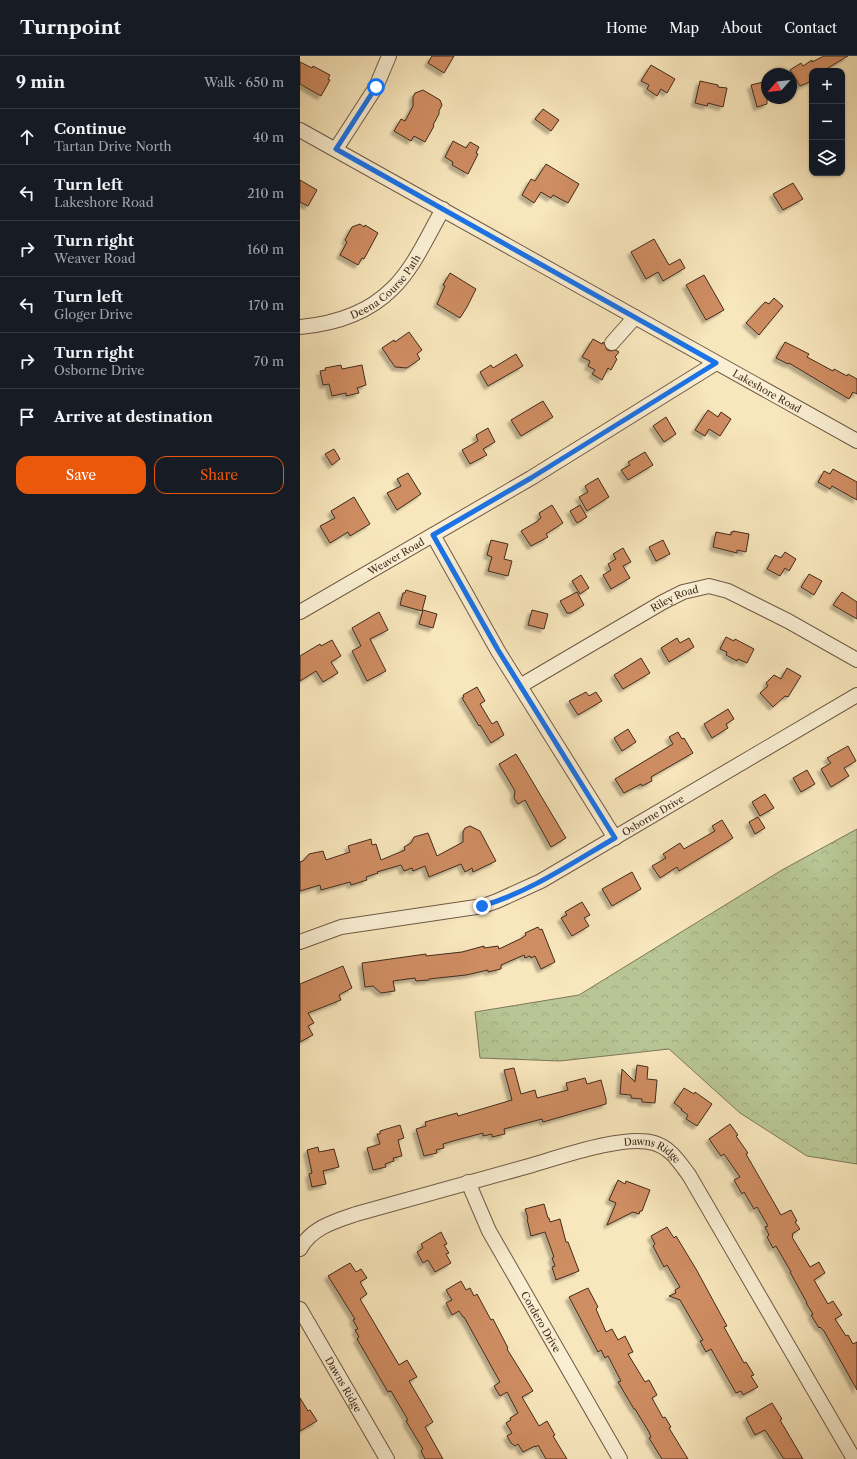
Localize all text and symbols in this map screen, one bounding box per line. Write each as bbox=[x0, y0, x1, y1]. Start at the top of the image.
text: Turnpoint bbox=[20, 16, 121, 39]
text: Home bbox=[606, 19, 647, 37]
text: Map bbox=[669, 19, 699, 37]
text: About bbox=[721, 19, 762, 37]
text: Contact bbox=[784, 19, 837, 37]
north arrow bbox=[761, 68, 797, 104]
map controls bbox=[809, 68, 845, 176]
button: + bbox=[809, 68, 845, 104]
text: 9 min bbox=[16, 72, 65, 92]
text: Walk · 650 m bbox=[204, 74, 284, 90]
route start bbox=[367, 78, 385, 96]
button: − bbox=[809, 104, 845, 140]
text: Continue bbox=[54, 119, 126, 138]
icon: ahead bbox=[16, 126, 38, 148]
text: 40 m bbox=[253, 129, 284, 145]
text: Tartan Drive North bbox=[54, 138, 172, 154]
button: layers bbox=[809, 140, 845, 176]
text: Turn left bbox=[54, 175, 123, 194]
icon: left bbox=[16, 182, 38, 204]
text: 210 m bbox=[247, 185, 284, 201]
text: Lakeshore Road bbox=[54, 194, 154, 210]
text: Turn right bbox=[54, 231, 134, 250]
icon: right bbox=[16, 238, 38, 260]
text: 160 m bbox=[247, 241, 284, 257]
text: Weaver Road bbox=[54, 250, 136, 266]
street label: Deena Course Path bbox=[348, 251, 423, 322]
text: Turn left bbox=[54, 287, 123, 306]
icon: left bbox=[16, 294, 38, 316]
text: 170 m bbox=[248, 297, 284, 313]
text: Gloger Drive bbox=[54, 306, 133, 322]
text: Turn right bbox=[54, 343, 134, 362]
icon: right bbox=[16, 350, 38, 372]
text: 70 m bbox=[254, 353, 284, 369]
text: Osborne Drive bbox=[54, 362, 144, 378]
street label: Lakeshore Road bbox=[730, 366, 804, 415]
icon: arrive bbox=[16, 406, 38, 428]
text: Arrive at destination bbox=[54, 407, 213, 426]
button: Save bbox=[16, 456, 146, 494]
button: Share bbox=[154, 456, 284, 494]
street label: Weaver Road bbox=[365, 535, 426, 578]
street label: Riley Road bbox=[648, 582, 700, 614]
street label: Osborne Drive bbox=[619, 792, 686, 839]
route end bbox=[473, 897, 491, 915]
street label: Dawns Ridge bbox=[623, 1134, 684, 1166]
street label: Cordero Drive bbox=[518, 1289, 564, 1355]
street label: Dawns Ridge bbox=[322, 1354, 365, 1415]

